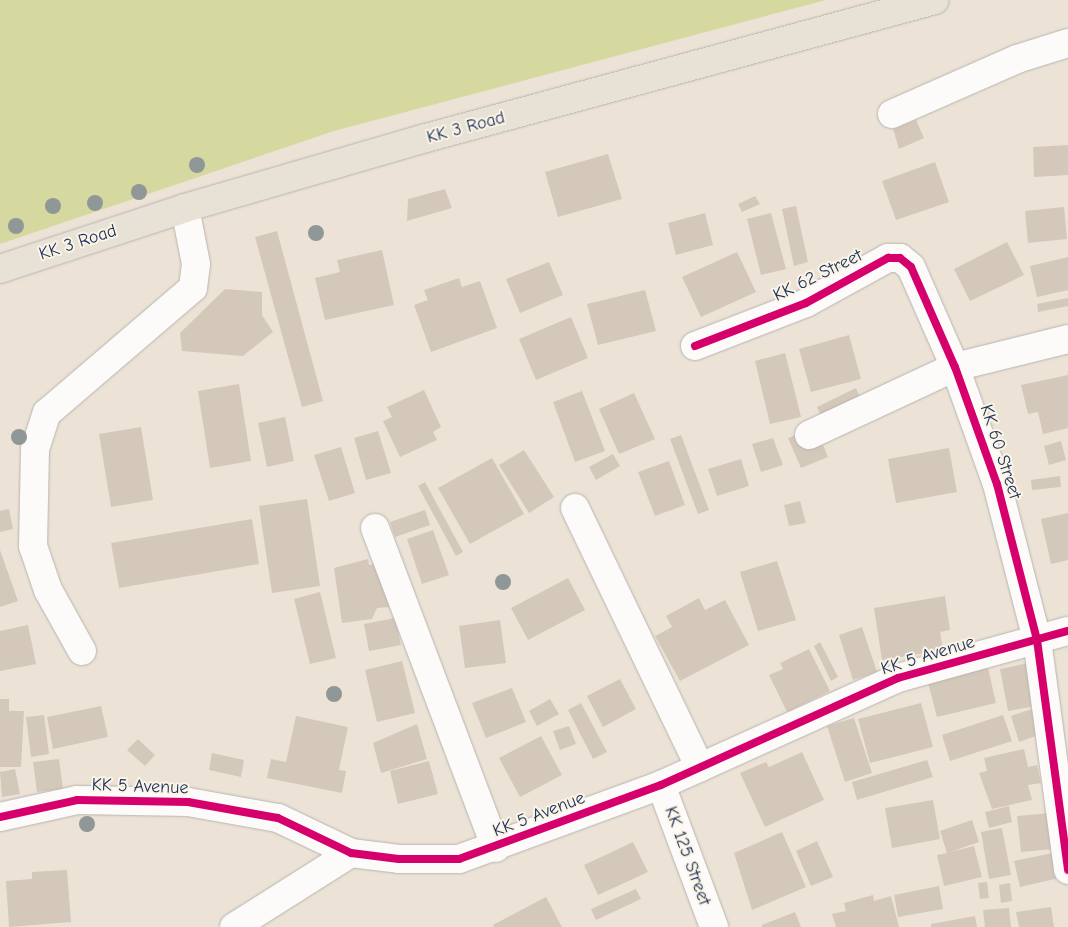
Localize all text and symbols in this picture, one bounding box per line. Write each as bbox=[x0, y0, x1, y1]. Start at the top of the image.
street label: KK 3 Road bbox=[424, 107, 508, 149]
street label: KK 3 Road bbox=[37, 220, 119, 266]
street label: KK 62 Street bbox=[770, 245, 866, 307]
street label: KK 60 Street bbox=[975, 402, 1025, 502]
street label: KK 5 Avenue bbox=[879, 632, 977, 680]
street label: KK 5 Avenue bbox=[91, 775, 189, 799]
street label: KK 5 Avenue bbox=[490, 788, 588, 842]
street label: KK 125 Street bbox=[659, 804, 715, 908]

